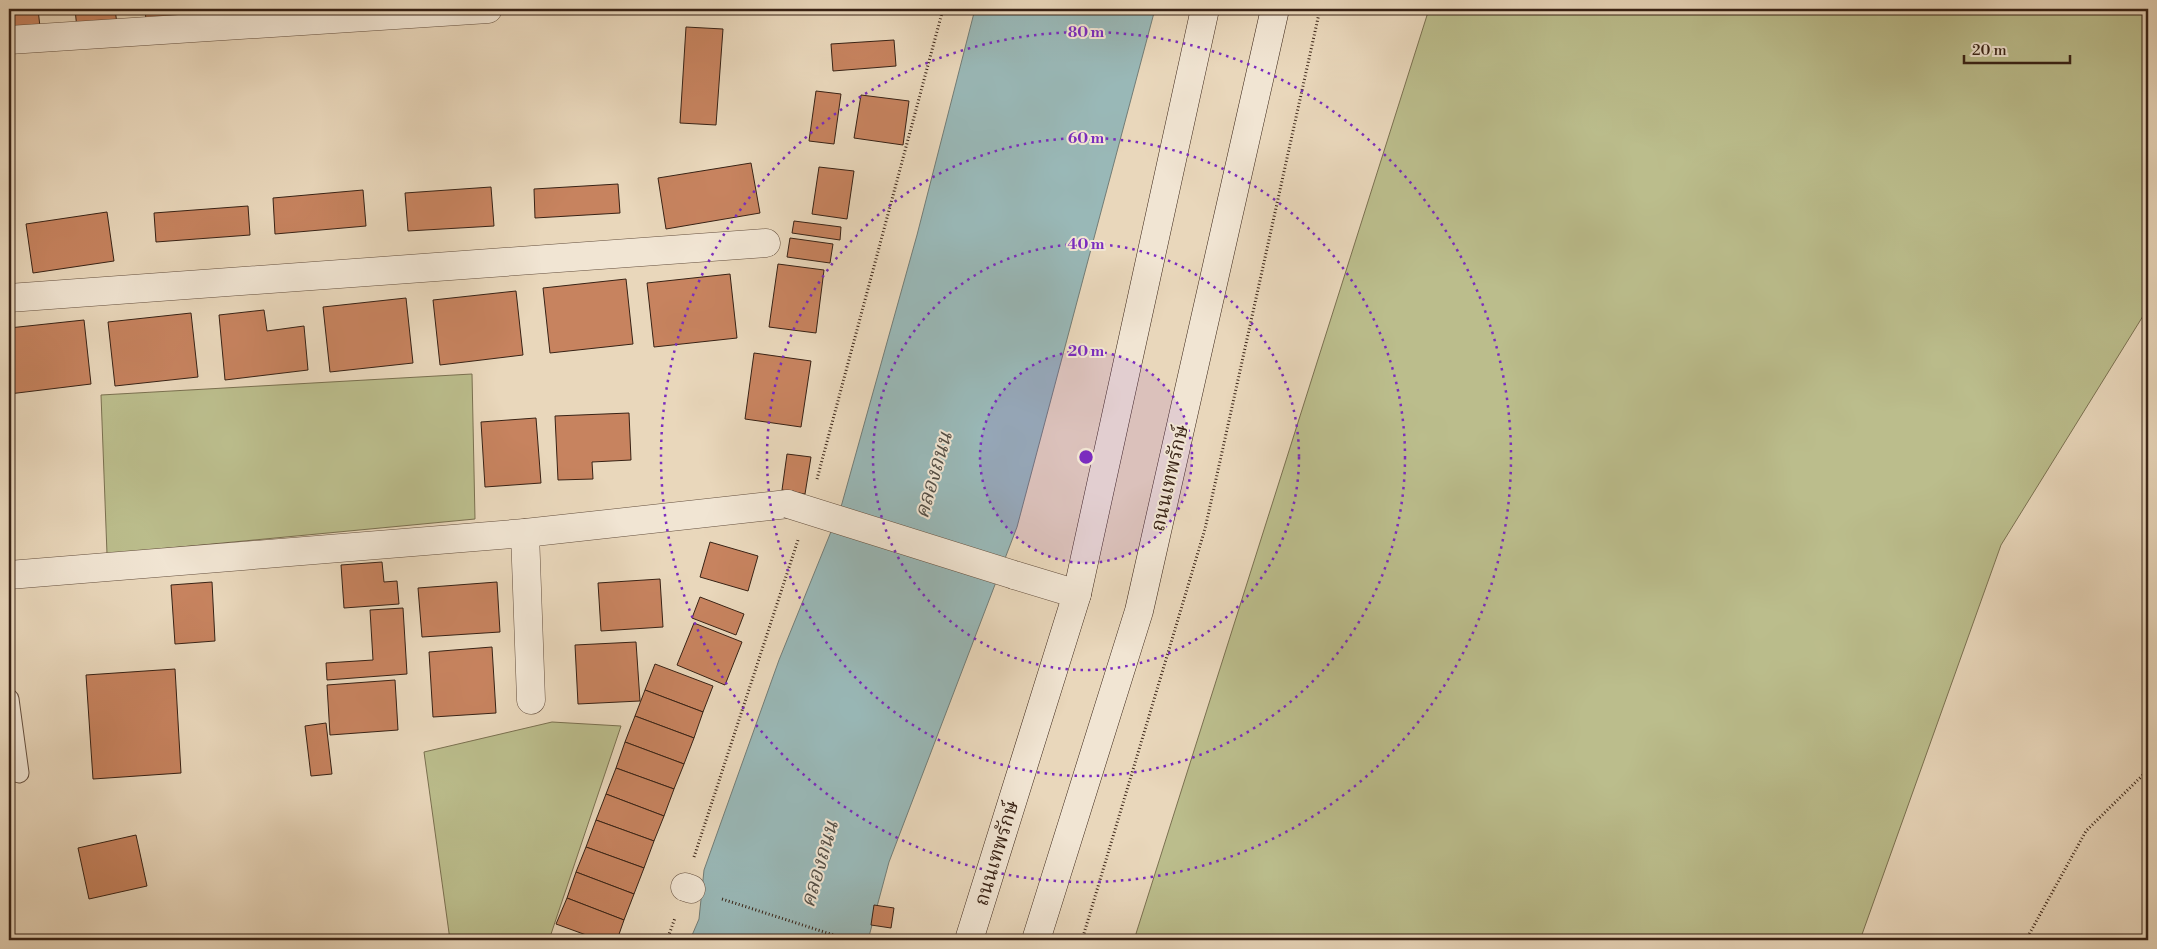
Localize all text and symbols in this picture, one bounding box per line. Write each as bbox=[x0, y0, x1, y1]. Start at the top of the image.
text: 80 m bbox=[1068, 23, 1105, 42]
scale bar bbox=[1964, 32, 2071, 64]
text: 20 m bbox=[1972, 41, 2007, 60]
text: 60 m bbox=[1068, 129, 1105, 148]
text: 40 m bbox=[1067, 235, 1105, 254]
text: 20 m bbox=[1068, 342, 1105, 361]
street label: ถนนเทพรักษ์ bbox=[1146, 422, 1195, 534]
water label: คลองถนน bbox=[909, 429, 959, 522]
centre of rings bbox=[1077, 448, 1095, 466]
street label: ถนนเทพรักษ์ bbox=[970, 798, 1025, 909]
water label: คลองถนน bbox=[795, 818, 845, 911]

